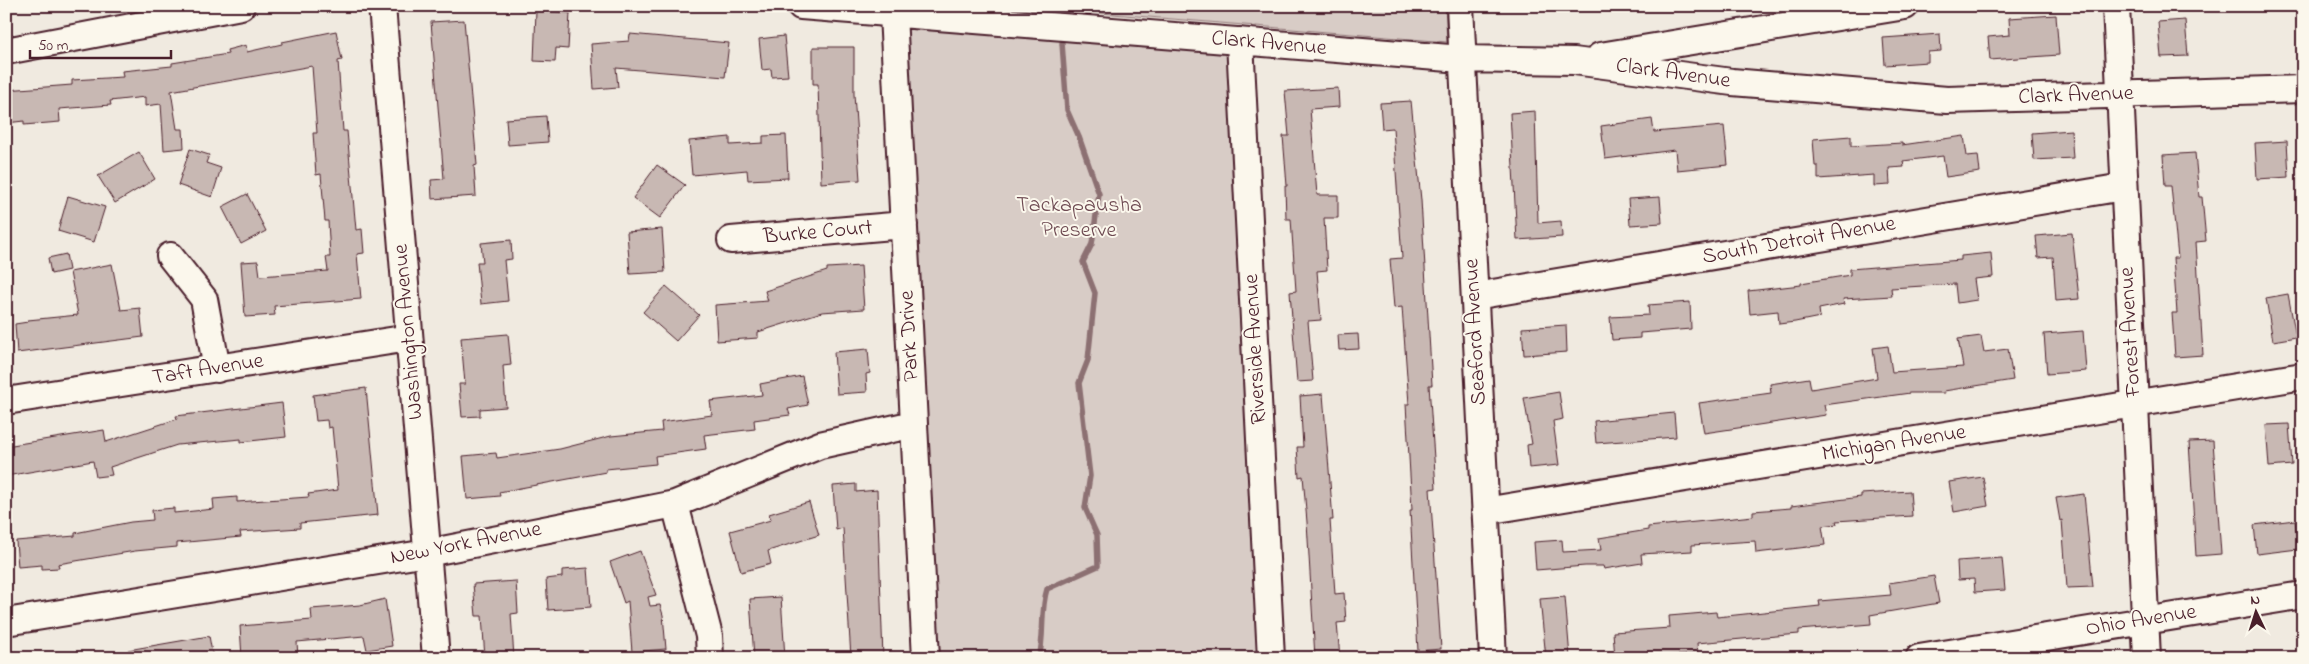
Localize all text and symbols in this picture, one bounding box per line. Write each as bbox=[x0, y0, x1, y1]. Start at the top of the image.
street label: Clark Avenue bbox=[1210, 23, 1328, 65]
scale bar bbox=[30, 28, 171, 60]
text: 50 m bbox=[38, 35, 69, 57]
street label: Clark Avenue bbox=[1614, 50, 1733, 98]
street label: Clark Avenue bbox=[2018, 78, 2134, 114]
park label: Tackapausha Preserve bbox=[1016, 190, 1142, 247]
street label: South Detroit Avenue bbox=[1700, 208, 1898, 274]
street label: Burke Court bbox=[761, 212, 874, 254]
street label: Washington Avenue bbox=[385, 243, 434, 421]
street label: Seaford Avenue bbox=[1456, 258, 1496, 406]
street label: Forest Avenue bbox=[2112, 266, 2150, 399]
street label: Riverside Avenue bbox=[1236, 273, 1276, 425]
street label: Park Drive bbox=[892, 289, 928, 382]
street label: Taft Avenue bbox=[150, 345, 266, 395]
street label: Michigan Avenue bbox=[1820, 417, 1969, 472]
street label: New York Avenue bbox=[388, 514, 544, 574]
north arrow bbox=[2232, 586, 2282, 636]
text: N bbox=[2250, 590, 2261, 611]
street label: Ohio Avenue bbox=[2083, 596, 2199, 646]

